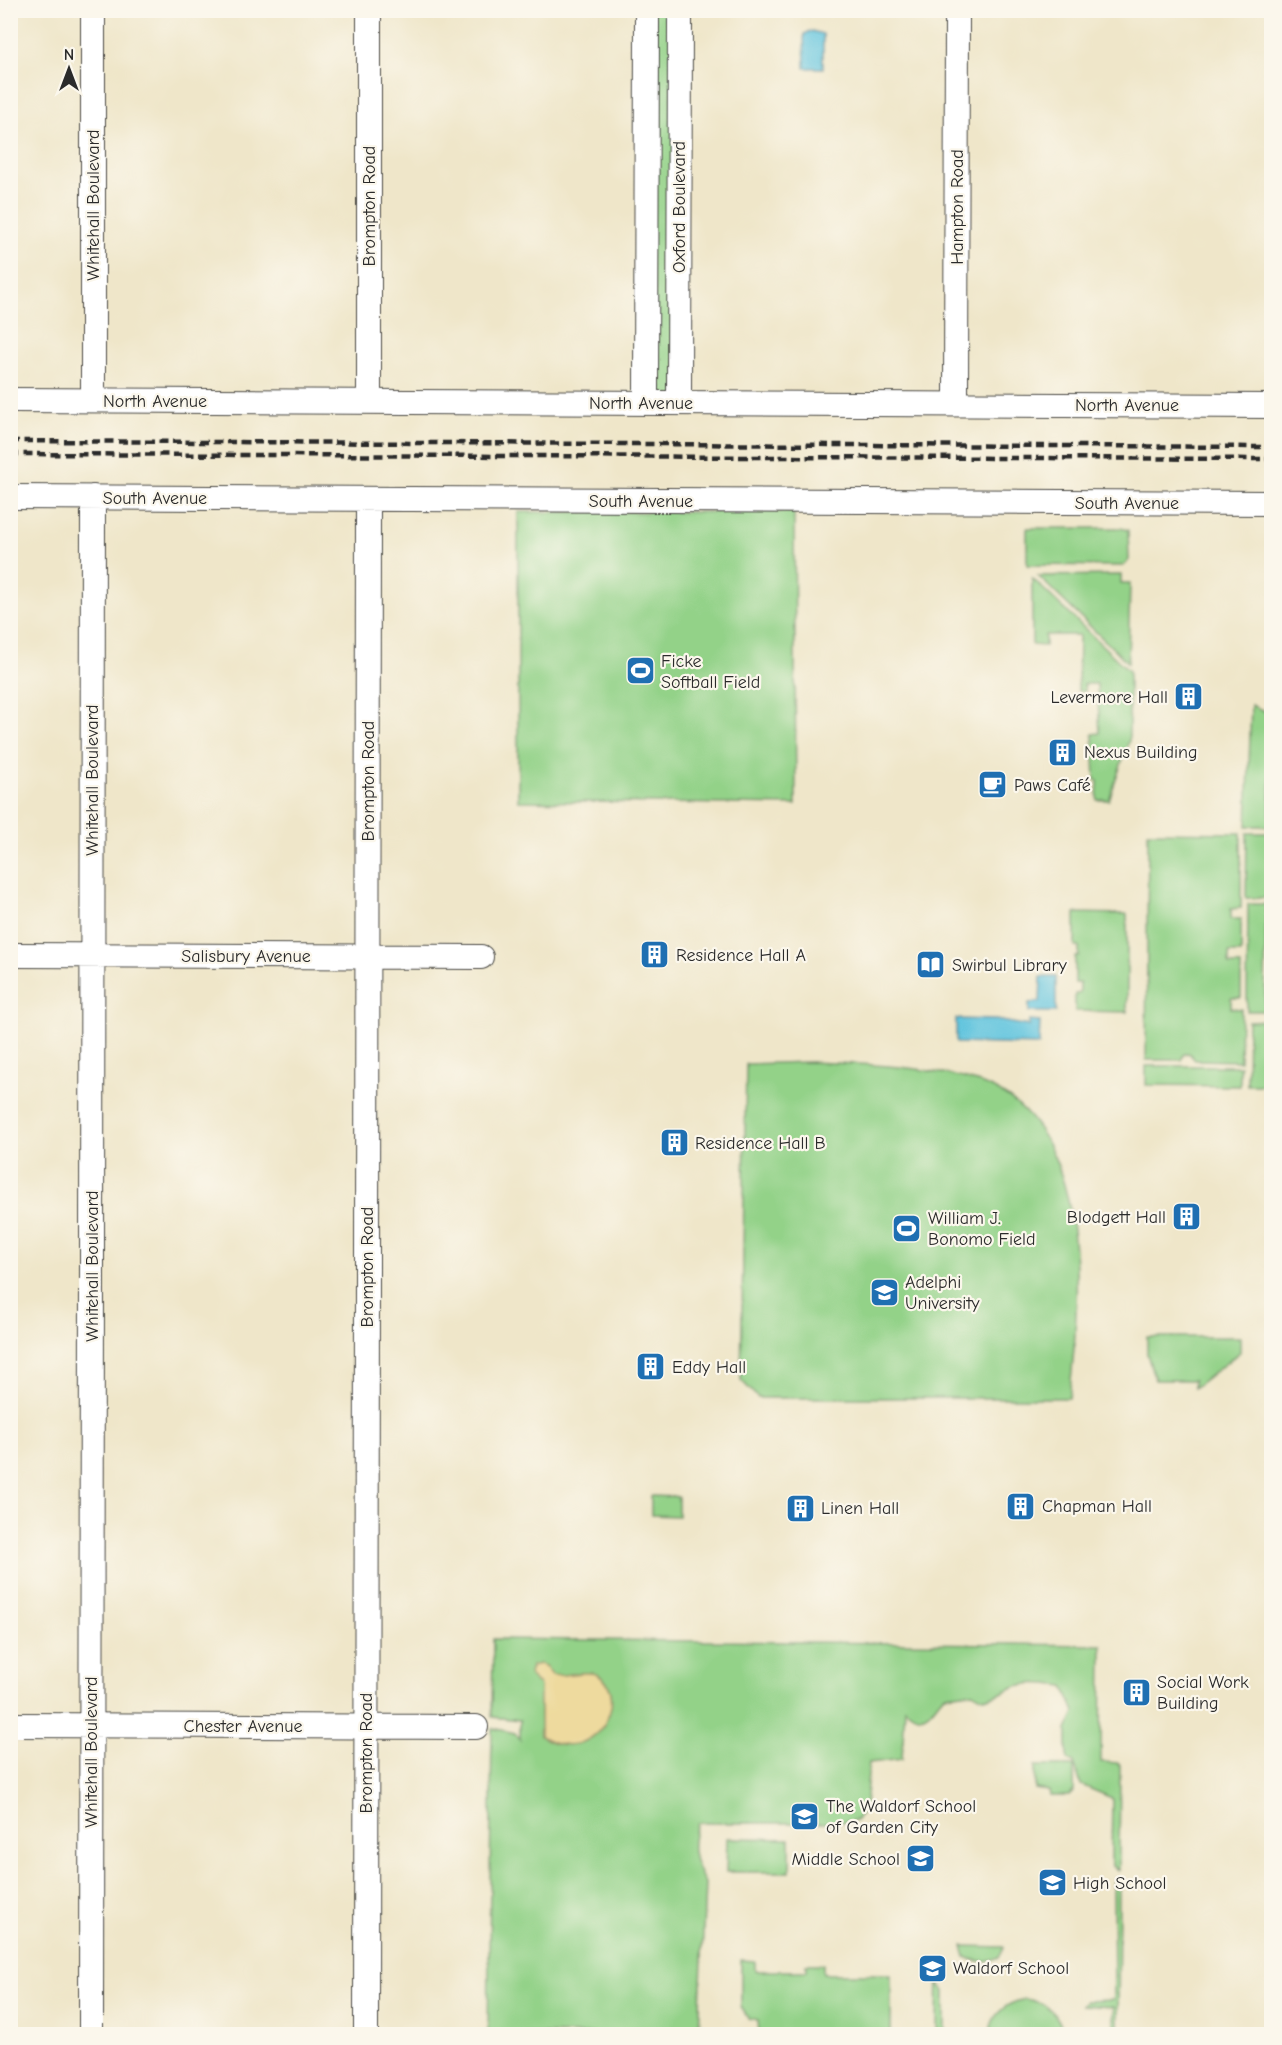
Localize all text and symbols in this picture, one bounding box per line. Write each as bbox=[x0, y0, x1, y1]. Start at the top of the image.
north arrow bbox=[39, 39, 99, 99]
text: N bbox=[64, 46, 74, 64]
street label: Whitehall Boulevard bbox=[83, 129, 104, 281]
street label: Oxford Boulevard bbox=[669, 141, 690, 273]
street label: Brompton Road bbox=[359, 146, 380, 266]
street label: Hampton Road bbox=[947, 149, 968, 265]
street label: North Avenue bbox=[103, 391, 207, 412]
street label: North Avenue bbox=[589, 393, 693, 414]
street label: North Avenue bbox=[1075, 395, 1179, 416]
street label: South Avenue bbox=[103, 488, 207, 509]
street label: South Avenue bbox=[589, 491, 693, 512]
street label: South Avenue bbox=[1075, 493, 1179, 514]
place label: Ficke Softball Field bbox=[661, 651, 760, 693]
sports icon: Ficke Softball Field bbox=[624, 655, 656, 687]
building icon: Levermore Hall bbox=[1173, 681, 1205, 713]
place label: Levermore Hall bbox=[1051, 687, 1168, 708]
street label: Whitehall Boulevard bbox=[82, 704, 103, 856]
street label: Brompton Road bbox=[358, 721, 379, 841]
building icon: Nexus Building bbox=[1047, 736, 1079, 768]
place label: Nexus Building bbox=[1084, 742, 1198, 763]
cafe icon: Paws Café bbox=[977, 769, 1009, 801]
place label: Paws Café bbox=[1014, 775, 1091, 796]
building icon: Residence Hall A bbox=[639, 939, 671, 971]
place label: Residence Hall A bbox=[676, 945, 806, 966]
street label: Salisbury Avenue bbox=[181, 946, 311, 967]
library icon: Swirbul Library bbox=[915, 949, 947, 981]
place label: Swirbul Library bbox=[952, 955, 1068, 976]
building icon: Residence Hall B bbox=[658, 1127, 690, 1159]
place label: Residence Hall B bbox=[695, 1133, 826, 1154]
street label: Whitehall Boulevard bbox=[82, 1190, 103, 1342]
building icon: Blodgett Hall bbox=[1171, 1201, 1203, 1233]
street label: Brompton Road bbox=[357, 1207, 378, 1327]
place label: Blodgett Hall bbox=[1067, 1207, 1166, 1228]
place label: William J. Bonomo Field bbox=[928, 1208, 1036, 1250]
sports icon: William J. Bonomo Field bbox=[891, 1212, 923, 1244]
place label: Adelphi University bbox=[905, 1272, 981, 1314]
school or university icon: Adelphi University bbox=[868, 1276, 900, 1308]
building icon: Eddy Hall bbox=[635, 1351, 667, 1383]
place label: Eddy Hall bbox=[672, 1357, 746, 1378]
building icon: Chapman Hall bbox=[1005, 1490, 1037, 1522]
building icon: Linen Hall bbox=[784, 1492, 816, 1524]
place label: Chapman Hall bbox=[1042, 1496, 1152, 1517]
place label: Linen Hall bbox=[821, 1498, 899, 1519]
place label: Social Work Building bbox=[1157, 1672, 1249, 1714]
street label: Whitehall Boulevard bbox=[81, 1676, 102, 1828]
building icon: Social Work Building bbox=[1120, 1676, 1152, 1708]
street label: Brompton Road bbox=[356, 1693, 377, 1813]
street label: Chester Avenue bbox=[184, 1716, 302, 1737]
place label: The Waldorf School of Garden City bbox=[826, 1796, 976, 1838]
school or university icon: The Waldorf School of Garden City bbox=[789, 1800, 821, 1832]
school or university icon: Middle School bbox=[905, 1843, 937, 1875]
place label: Middle School bbox=[792, 1849, 900, 1870]
school or university icon: High School bbox=[1036, 1867, 1068, 1899]
place label: High School bbox=[1073, 1873, 1167, 1894]
school or university icon: Waldorf School bbox=[916, 1952, 948, 1984]
place label: Waldorf School bbox=[953, 1958, 1069, 1979]

